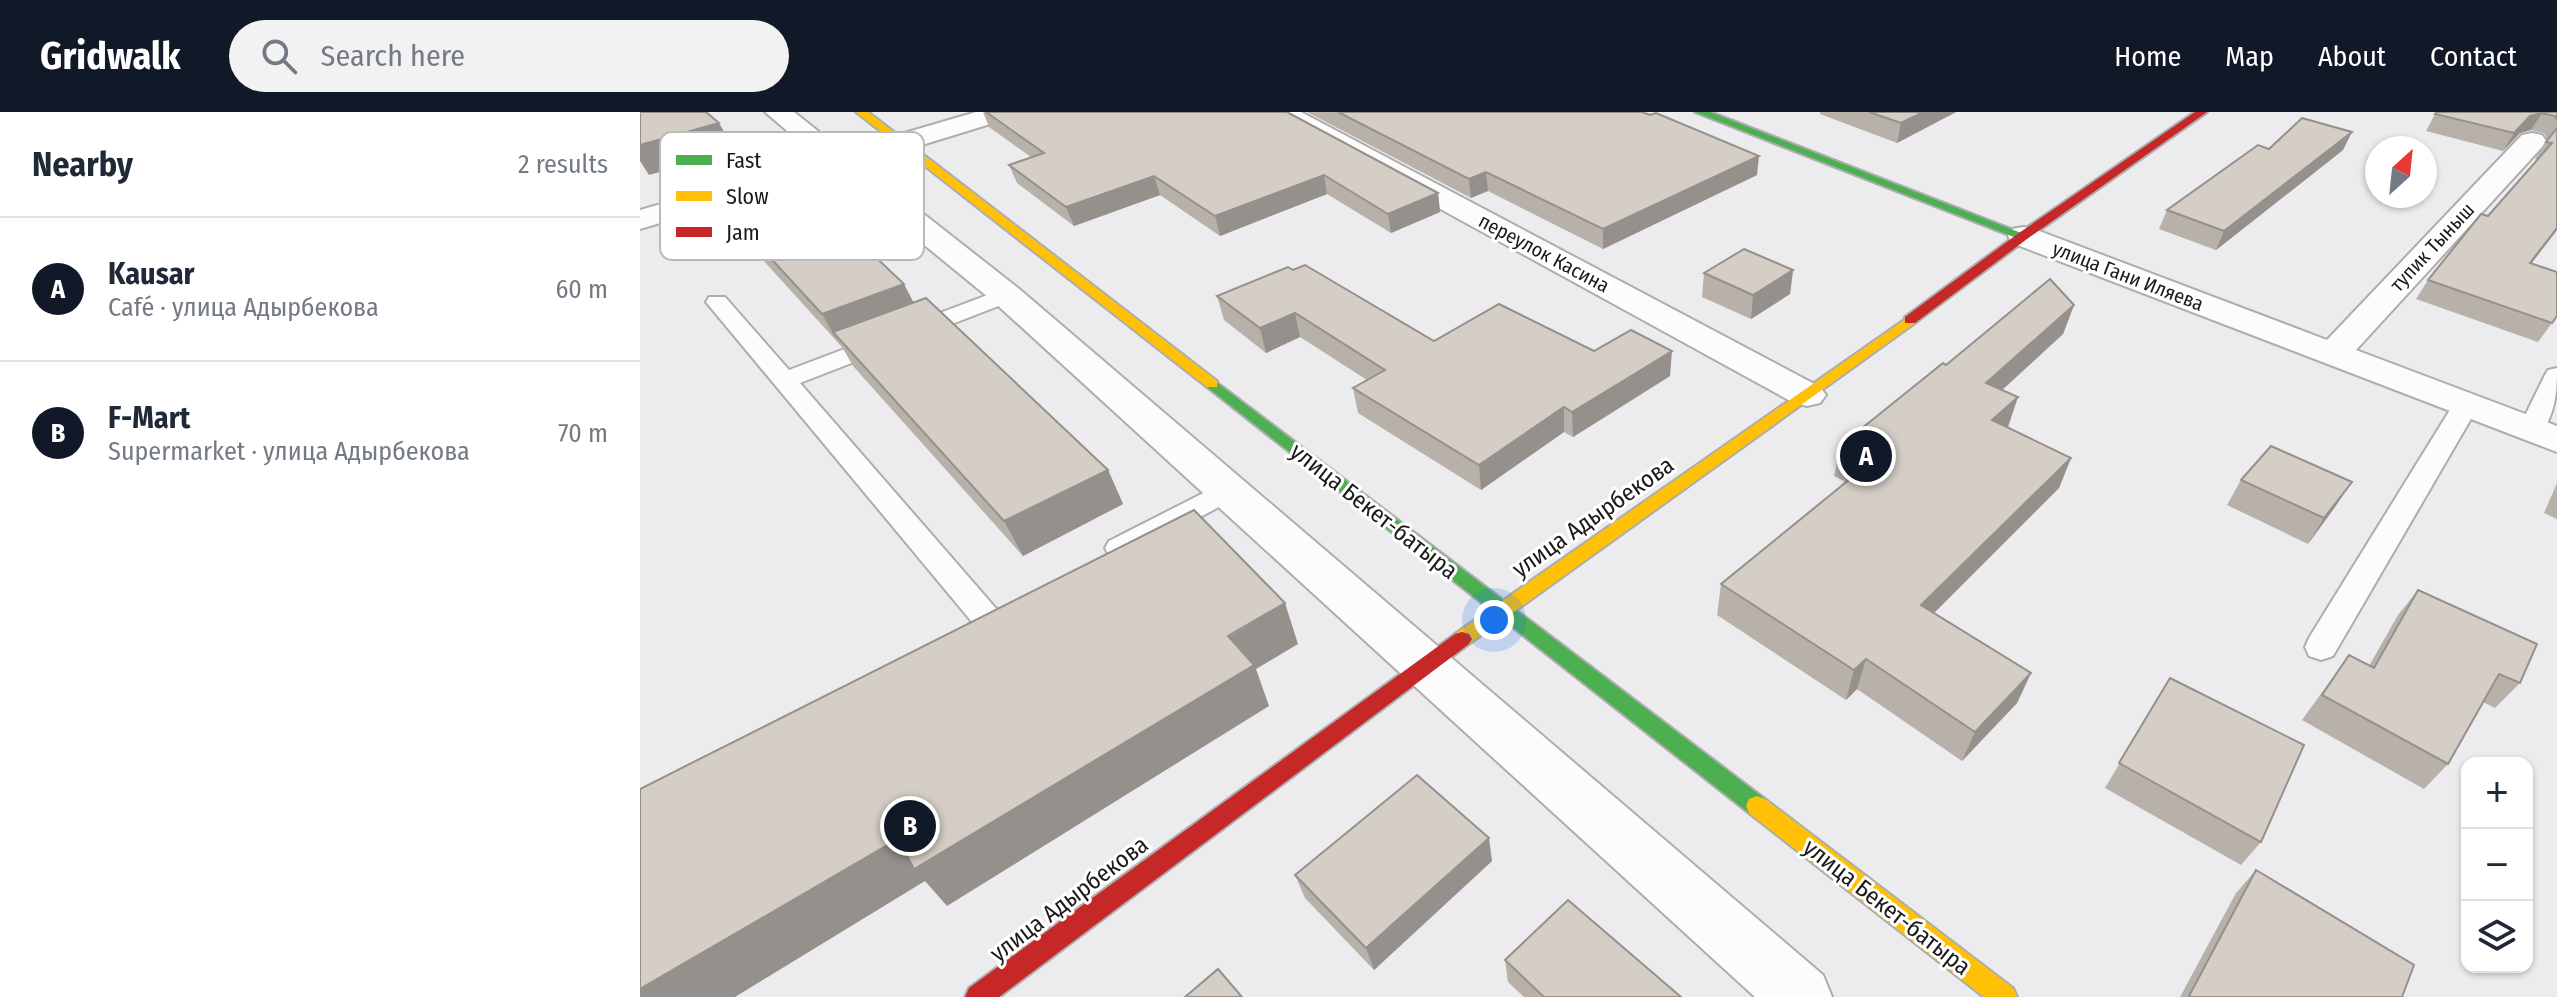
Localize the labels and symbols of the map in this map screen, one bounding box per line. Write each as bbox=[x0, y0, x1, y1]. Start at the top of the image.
legend bbox=[660, 132, 924, 260]
north arrow bbox=[2365, 136, 2437, 208]
text: Fast bbox=[726, 147, 762, 174]
text: Slow bbox=[726, 183, 769, 210]
street label: тупик Тыныш bbox=[2385, 198, 2479, 296]
street label: переулок Касина bbox=[1475, 208, 1613, 298]
text: Jam bbox=[726, 219, 760, 246]
street label: улица Гани Иляева bbox=[2049, 236, 2207, 316]
pin: A bbox=[1840, 426, 1892, 486]
street label: улица Бекет-батыра bbox=[1285, 437, 1463, 585]
street label: улица Адырбекова bbox=[1507, 451, 1679, 583]
your location bbox=[1474, 600, 1514, 640]
pin: B bbox=[884, 796, 936, 856]
street label: улица Адырбекова bbox=[984, 830, 1154, 968]
street label: улица Бекет-батыра bbox=[1798, 833, 1976, 981]

